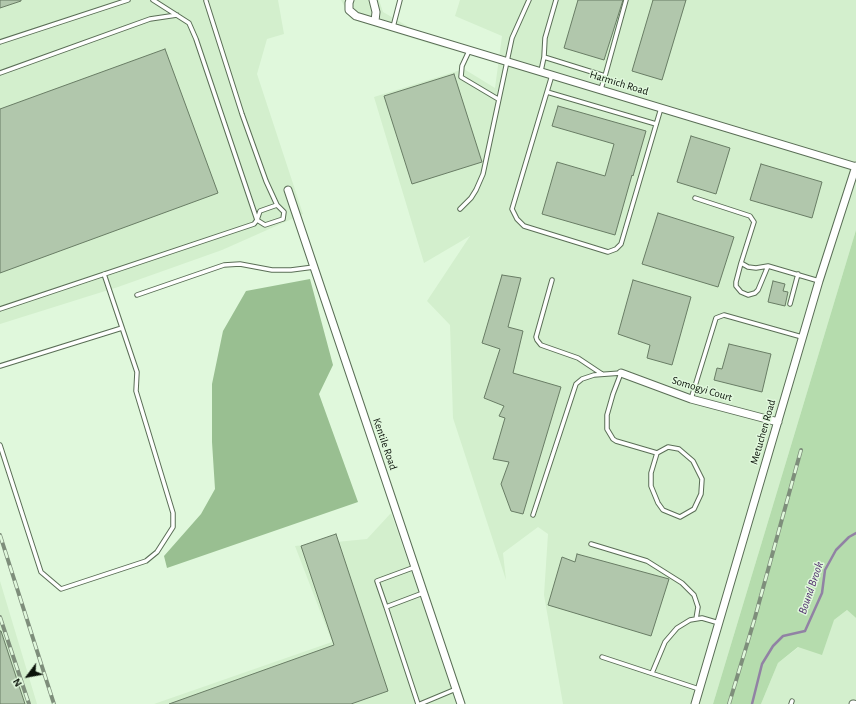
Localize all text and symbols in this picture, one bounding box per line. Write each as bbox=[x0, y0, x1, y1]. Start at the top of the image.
street label: Harmich Road bbox=[588, 68, 650, 98]
street label: Somogyi Court bbox=[670, 374, 734, 404]
street label: Metuchen Road bbox=[747, 398, 779, 466]
street label: Kentile Road bbox=[370, 416, 400, 472]
water label: Bound Brook bbox=[795, 560, 827, 616]
north arrow bbox=[8, 656, 48, 696]
text: N bbox=[11, 676, 24, 689]

